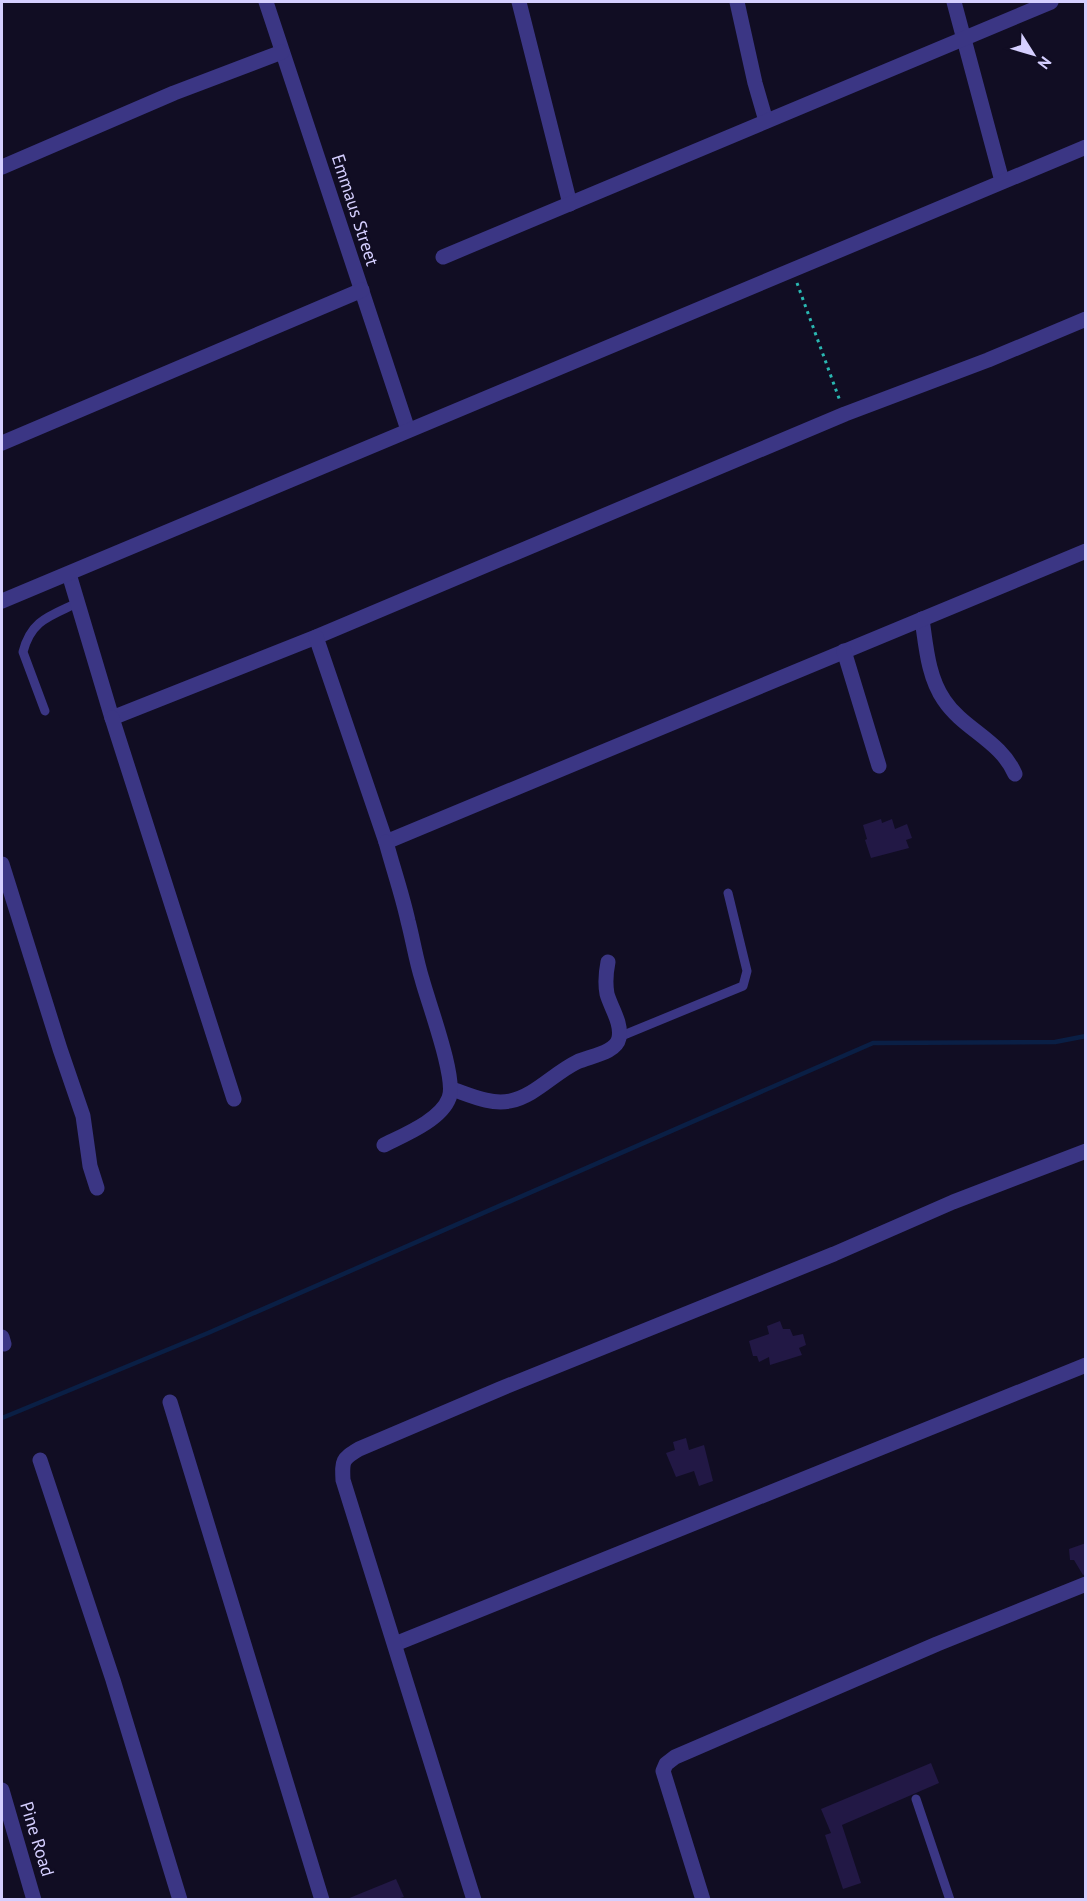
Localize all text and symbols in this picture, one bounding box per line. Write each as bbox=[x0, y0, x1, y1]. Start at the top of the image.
north arrow bbox=[1003, 24, 1063, 84]
text: N bbox=[1034, 53, 1056, 73]
street label: Emmaus Street bbox=[327, 151, 384, 269]
street label: Pine Road bbox=[15, 1799, 60, 1879]

